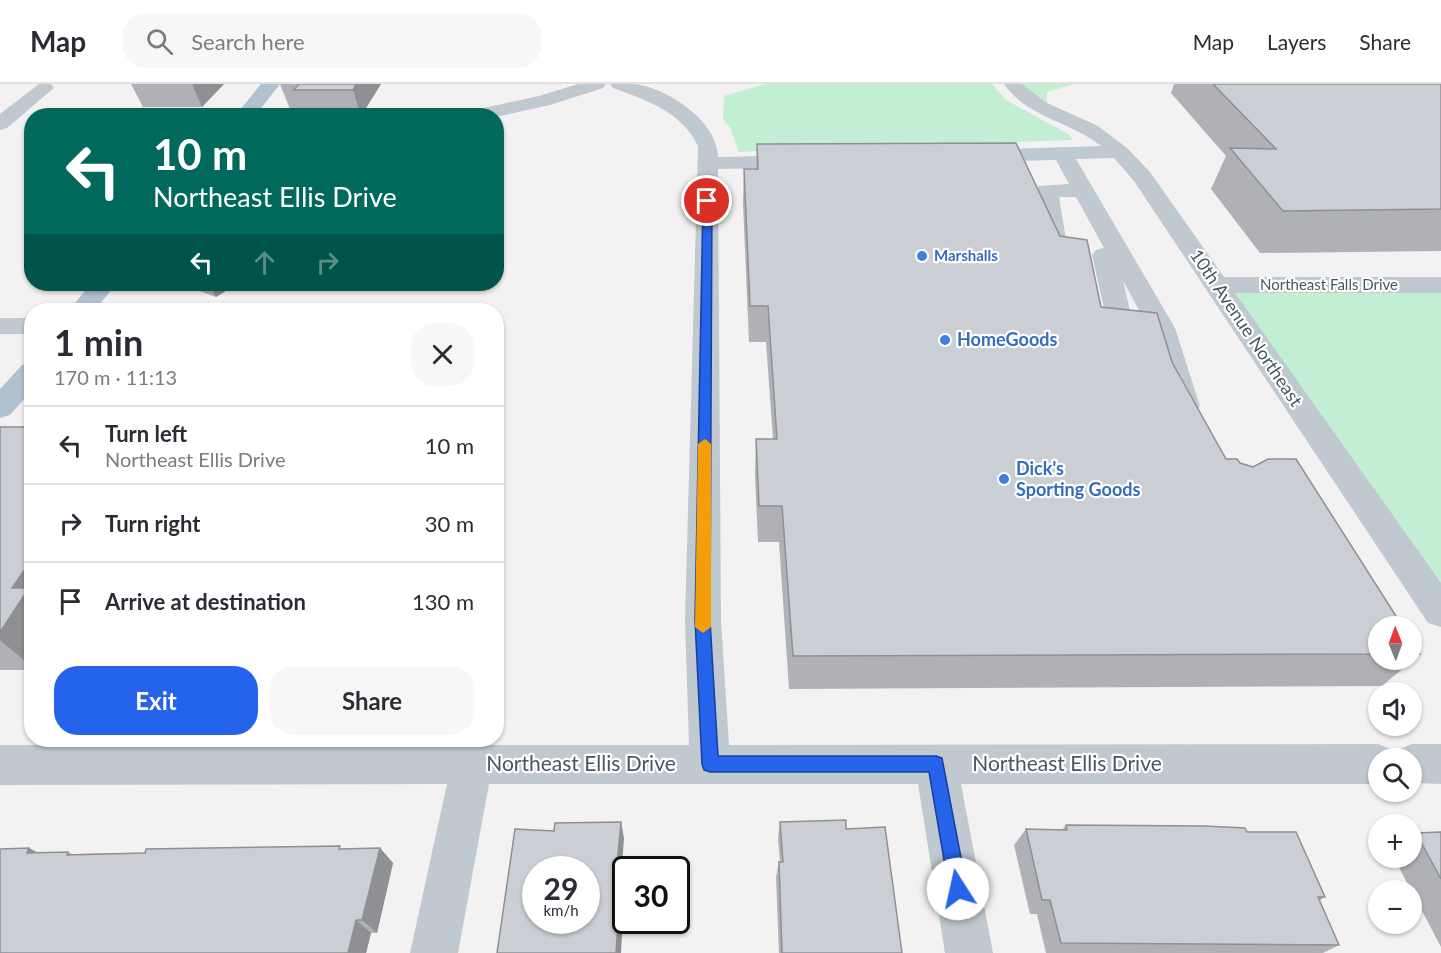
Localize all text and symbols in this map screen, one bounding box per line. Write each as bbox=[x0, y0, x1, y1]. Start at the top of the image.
search box bbox=[122, 14, 542, 68]
text: Map bbox=[30, 24, 86, 58]
icon: search bbox=[143, 25, 176, 58]
text: Search here bbox=[191, 28, 305, 55]
text: Map bbox=[1193, 29, 1234, 54]
text: Layers bbox=[1267, 29, 1326, 54]
text: Share bbox=[1359, 29, 1411, 54]
text: 10 m bbox=[153, 129, 247, 179]
icon: left bbox=[54, 132, 132, 210]
pin bbox=[681, 175, 732, 226]
text: Northeast Ellis Drive bbox=[153, 180, 397, 213]
icon: arrive bbox=[690, 184, 723, 217]
street label: 10th Avenue Northeast bbox=[1186, 245, 1308, 411]
icon: left bbox=[185, 246, 218, 279]
icon: ahead bbox=[248, 246, 281, 279]
icon: right bbox=[311, 246, 344, 279]
place label: Marshalls bbox=[934, 246, 998, 264]
marker: Marshalls bbox=[915, 249, 929, 263]
street label: Northeast Falls Drive bbox=[1260, 275, 1398, 293]
text: 1 min bbox=[54, 320, 143, 364]
button: close bbox=[411, 323, 474, 386]
place label: HomeGoods bbox=[957, 328, 1057, 350]
marker: HomeGoods bbox=[938, 333, 952, 347]
text: 170 m · 11:13 bbox=[54, 365, 177, 389]
text: Turn left bbox=[105, 420, 187, 447]
icon: left bbox=[54, 429, 87, 462]
text: 10 m bbox=[425, 432, 474, 459]
text: Northeast Ellis Drive bbox=[105, 447, 286, 471]
place label: Dick's Sporting Goods bbox=[1016, 457, 1140, 500]
marker: Dick's Sporting Goods bbox=[997, 472, 1011, 486]
icon: right bbox=[54, 507, 87, 540]
text: Turn right bbox=[105, 510, 200, 537]
text: 30 m bbox=[425, 510, 474, 537]
icon: arrive bbox=[54, 585, 87, 618]
text: Arrive at destination bbox=[105, 588, 306, 615]
text: 130 m bbox=[412, 588, 474, 615]
north arrow bbox=[1368, 616, 1422, 670]
map controls bbox=[1368, 616, 1422, 934]
button: Exit bbox=[54, 666, 258, 735]
button: Share bbox=[270, 666, 474, 735]
button: sound bbox=[1368, 682, 1422, 736]
button: search bbox=[1368, 748, 1422, 802]
street label: Northeast Ellis Drive bbox=[486, 750, 676, 775]
street label: Northeast Ellis Drive bbox=[972, 750, 1162, 775]
button: + bbox=[1368, 814, 1422, 868]
speed limit sign: 30 bbox=[612, 856, 690, 934]
position arrow bbox=[926, 857, 990, 921]
text: 29 bbox=[544, 870, 578, 906]
button: − bbox=[1368, 880, 1422, 934]
text: km/h bbox=[543, 901, 579, 919]

